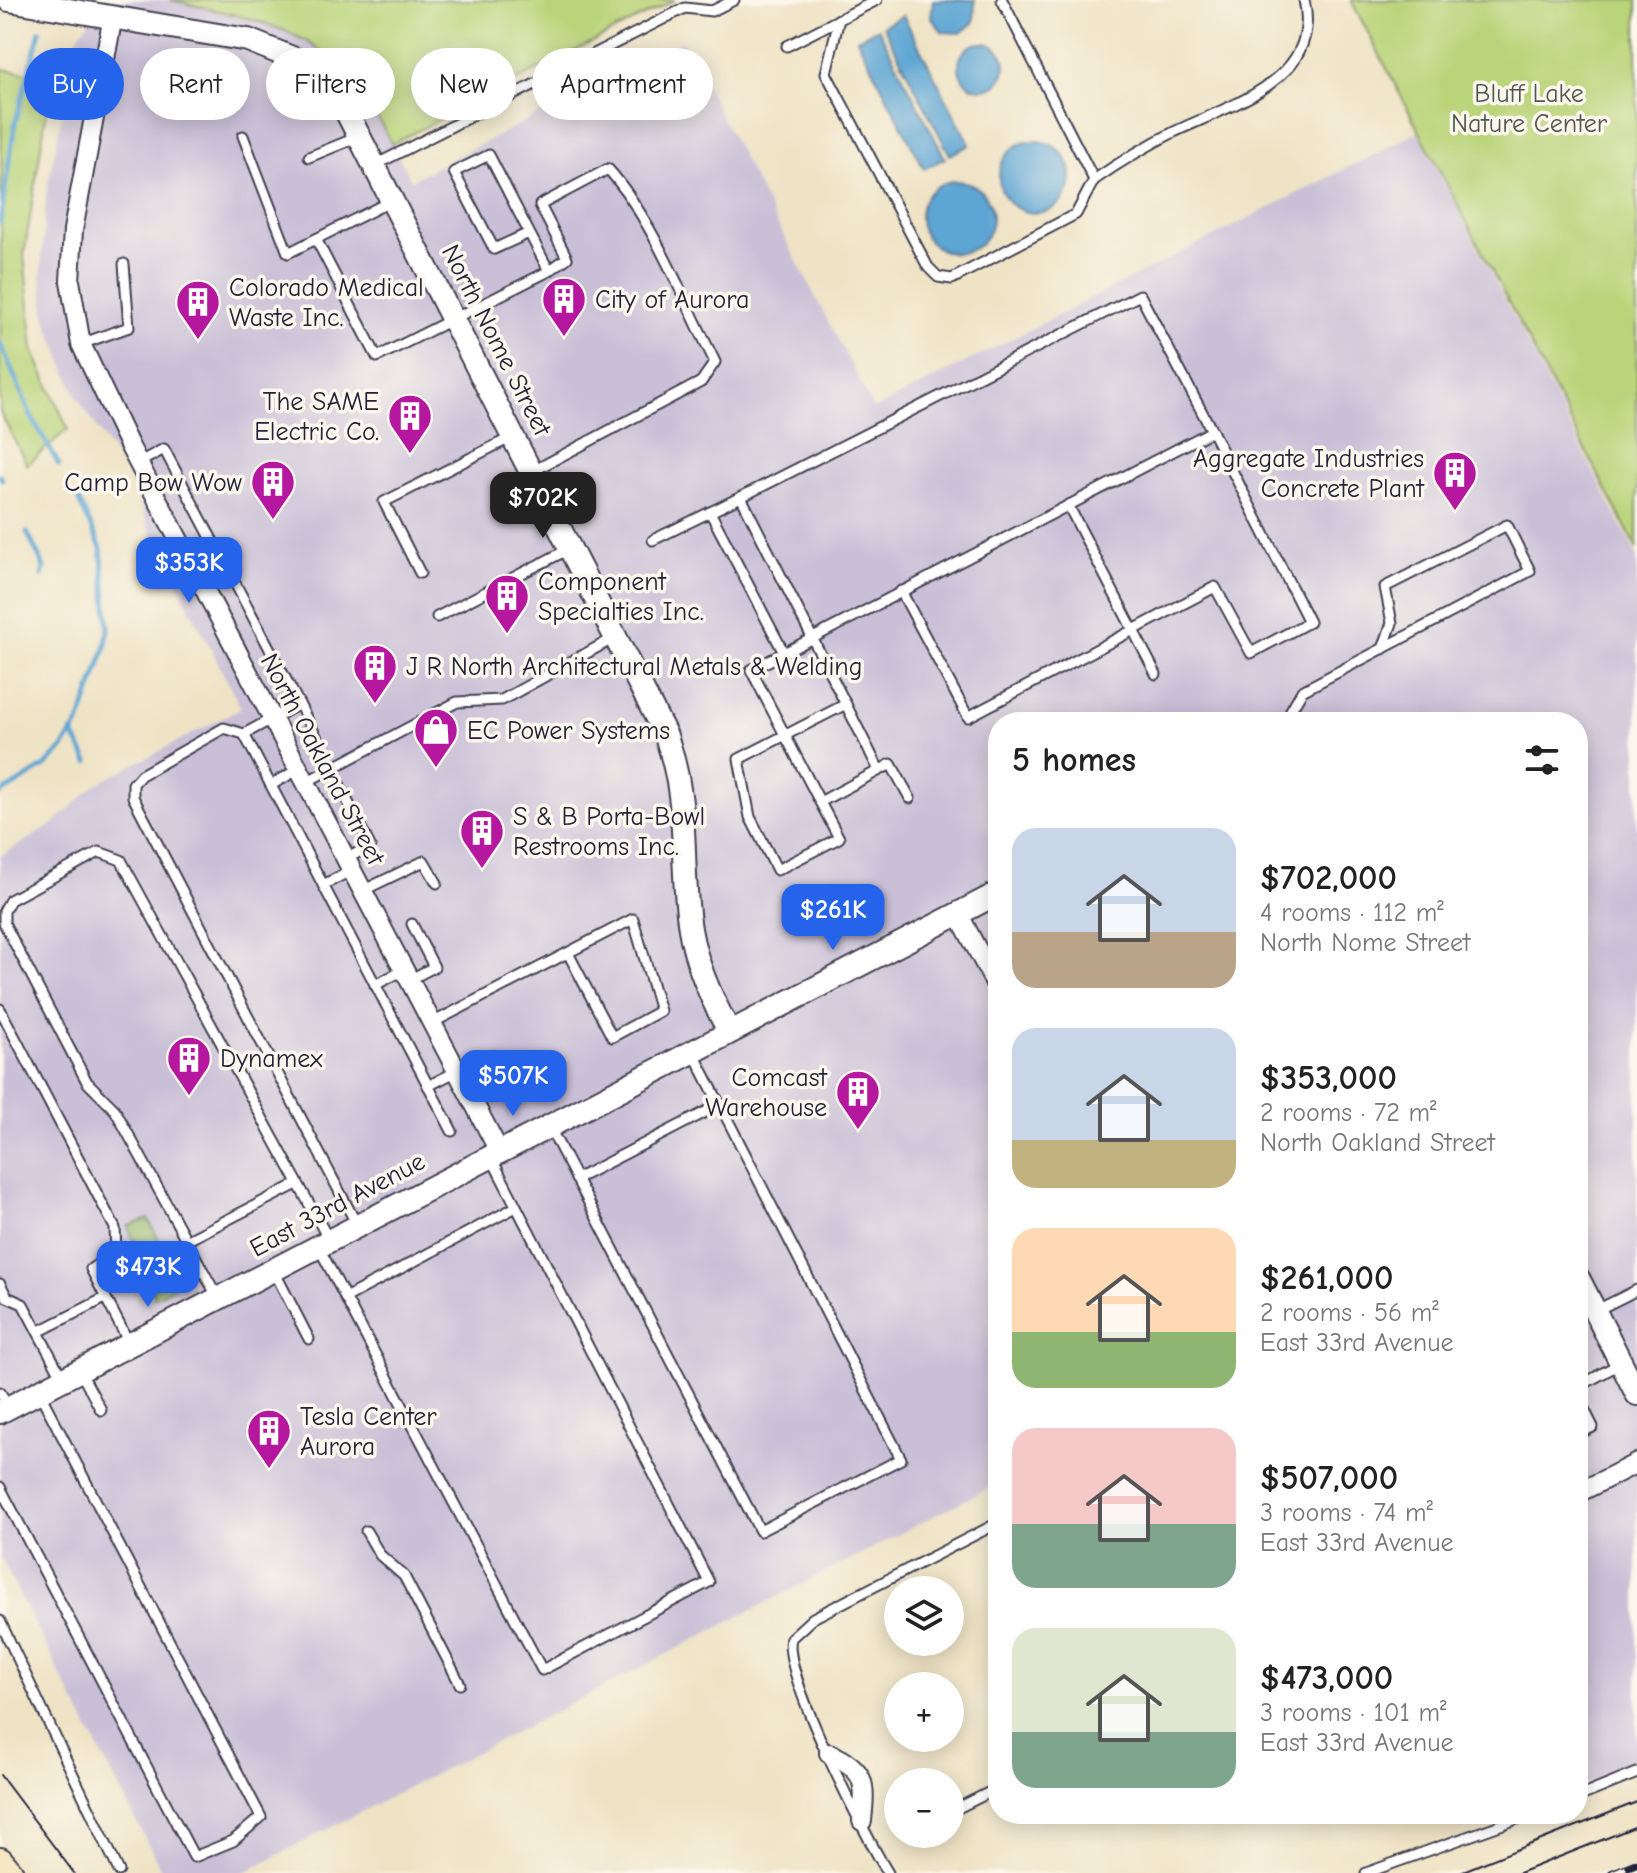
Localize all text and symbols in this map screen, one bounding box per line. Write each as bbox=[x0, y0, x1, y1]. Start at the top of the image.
chip: Buy bbox=[24, 48, 124, 120]
chip: Rent bbox=[140, 48, 250, 120]
chip: Filters bbox=[266, 48, 395, 120]
chip: New bbox=[411, 48, 516, 120]
chip: Apartment bbox=[532, 48, 713, 120]
park label: Bluff Lake Nature Center bbox=[1451, 79, 1608, 139]
street label: North Nome Street bbox=[435, 240, 558, 442]
place label: Colorado Medical Waste Inc. bbox=[229, 273, 424, 333]
building icon: City of Aurora bbox=[540, 275, 588, 338]
building icon: Colorado Medical Waste Inc. bbox=[174, 278, 222, 341]
place label: City of Aurora bbox=[595, 285, 749, 315]
place label: The SAME Electric Co. bbox=[254, 387, 379, 447]
building icon: The SAME Electric Co. bbox=[386, 392, 434, 455]
place label: Aggregate Industries Concrete Plant bbox=[1193, 444, 1426, 504]
building icon: Aggregate Industries Concrete Plant bbox=[1431, 449, 1479, 512]
building icon: Camp Bow Wow bbox=[249, 458, 297, 521]
place label: Camp Bow Wow bbox=[64, 468, 242, 498]
pin: $702K bbox=[487, 472, 599, 540]
text: $702K bbox=[508, 483, 578, 513]
pin: $353K bbox=[133, 537, 245, 605]
text: $353K bbox=[154, 548, 224, 578]
place label: Component Specialties Inc. bbox=[538, 567, 704, 627]
building icon: Component Specialties Inc. bbox=[483, 572, 531, 635]
building icon: J R North Architectural Metals & Welding bbox=[351, 642, 399, 705]
street label: North Oakland Street bbox=[254, 649, 391, 872]
place label: J R North Architectural Metals & Welding bbox=[406, 652, 862, 682]
shop icon: EC Power Systems bbox=[412, 706, 460, 769]
place label: EC Power Systems bbox=[467, 716, 670, 746]
icon: filters bbox=[1520, 738, 1564, 782]
text: 5 homes bbox=[1012, 740, 1136, 780]
place label: S & B Porta-Bowl Restrooms Inc. bbox=[513, 802, 705, 862]
building icon: S & B Porta-Bowl Restrooms Inc. bbox=[458, 807, 506, 870]
text: $702,000 bbox=[1260, 858, 1397, 898]
icon: home bbox=[1076, 860, 1172, 956]
pin: $261K bbox=[777, 884, 889, 952]
text: $261K bbox=[799, 895, 867, 925]
text: 4 rooms · 112 m² bbox=[1260, 898, 1444, 928]
text: North Nome Street bbox=[1260, 928, 1470, 958]
building icon: Dynamex bbox=[165, 1034, 213, 1097]
place label: Dynamex bbox=[220, 1044, 323, 1074]
pin: $507K bbox=[457, 1050, 569, 1118]
text: $353,000 bbox=[1260, 1058, 1397, 1098]
icon: home bbox=[1076, 1060, 1172, 1156]
text: $507K bbox=[478, 1061, 548, 1091]
place label: Comcast Warehouse bbox=[705, 1063, 829, 1123]
building icon: Comcast Warehouse bbox=[834, 1068, 882, 1131]
text: 2 rooms · 72 m² bbox=[1260, 1098, 1437, 1128]
text: North Oakland Street bbox=[1260, 1128, 1495, 1158]
street label: East 33rd Avenue bbox=[245, 1146, 430, 1264]
pin: $473K bbox=[92, 1241, 204, 1309]
text: $473K bbox=[114, 1252, 182, 1282]
text: $261,000 bbox=[1260, 1258, 1393, 1298]
icon: home bbox=[1076, 1260, 1172, 1356]
text: 2 rooms · 56 m² bbox=[1260, 1298, 1439, 1328]
text: East 33rd Avenue bbox=[1260, 1328, 1454, 1358]
place label: Tesla Center Aurora bbox=[300, 1402, 437, 1462]
building icon: Tesla Center Aurora bbox=[245, 1407, 293, 1470]
text: $507,000 bbox=[1260, 1458, 1398, 1498]
icon: home bbox=[1076, 1460, 1172, 1556]
text: 3 rooms · 74 m² bbox=[1260, 1498, 1433, 1528]
text: East 33rd Avenue bbox=[1260, 1528, 1454, 1558]
map controls bbox=[884, 1576, 964, 1848]
button: layers bbox=[884, 1576, 964, 1656]
text: $473,000 bbox=[1260, 1658, 1393, 1698]
icon: home bbox=[1076, 1660, 1172, 1756]
button: + bbox=[884, 1672, 964, 1752]
text: 3 rooms · 101 m² bbox=[1260, 1698, 1447, 1728]
text: East 33rd Avenue bbox=[1260, 1728, 1454, 1758]
button: − bbox=[884, 1768, 964, 1848]

